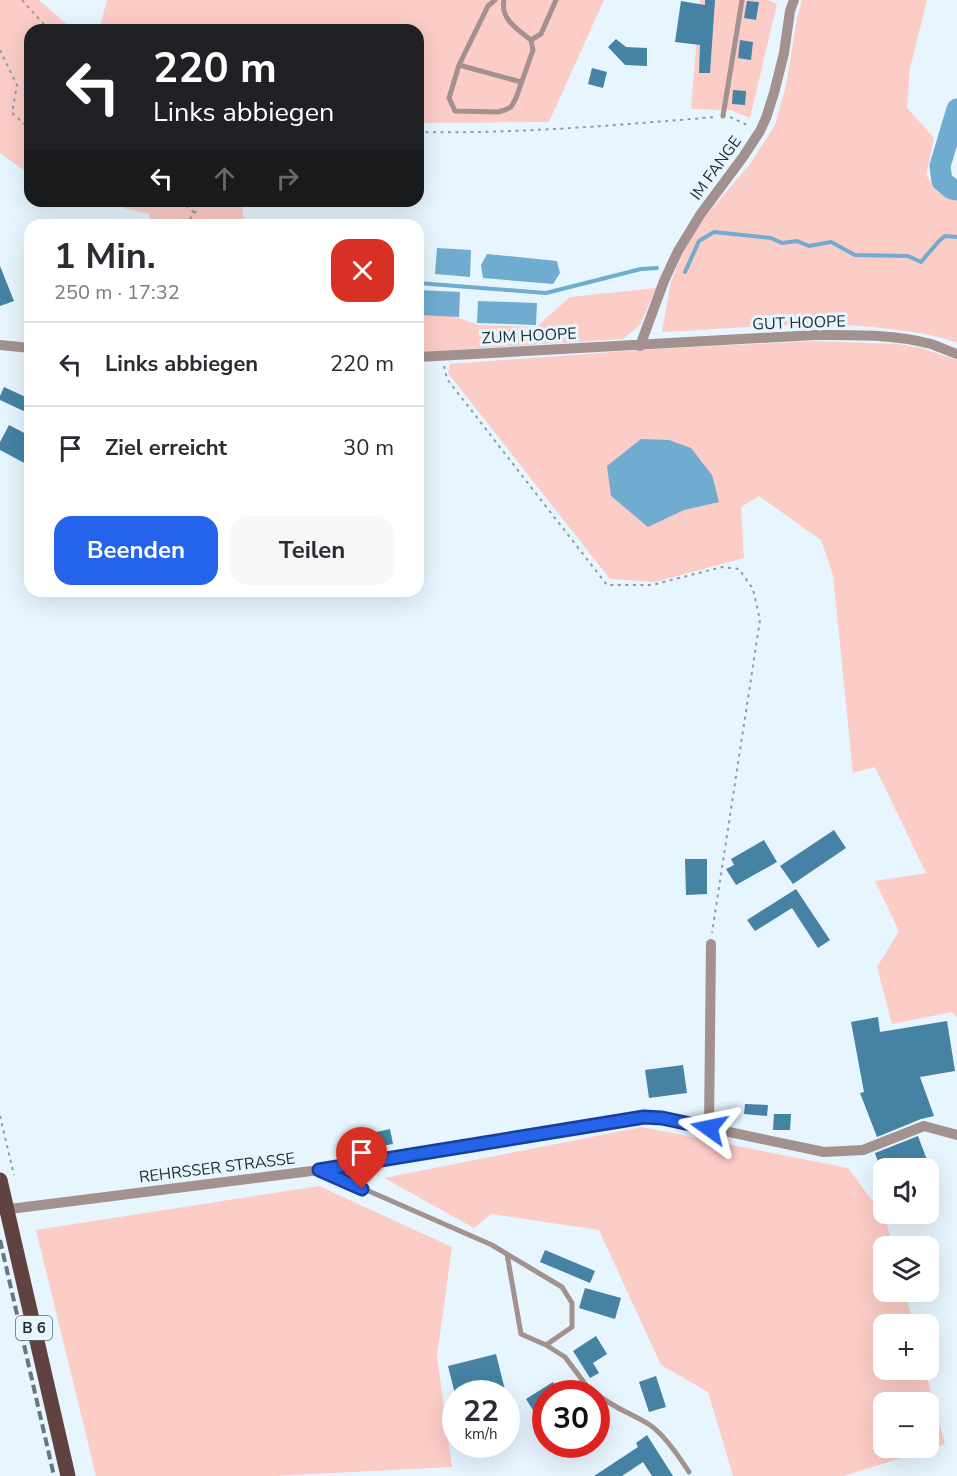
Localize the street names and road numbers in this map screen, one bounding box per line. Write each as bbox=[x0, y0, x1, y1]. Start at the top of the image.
street label: IM FANGE bbox=[685, 132, 747, 204]
street label: GUT HOOPE bbox=[752, 310, 846, 336]
street label: ZUM HOOPE bbox=[481, 323, 577, 349]
street label: REHRSSER STRASSE bbox=[138, 1148, 296, 1188]
road number: B 6 bbox=[16, 1316, 52, 1340]

